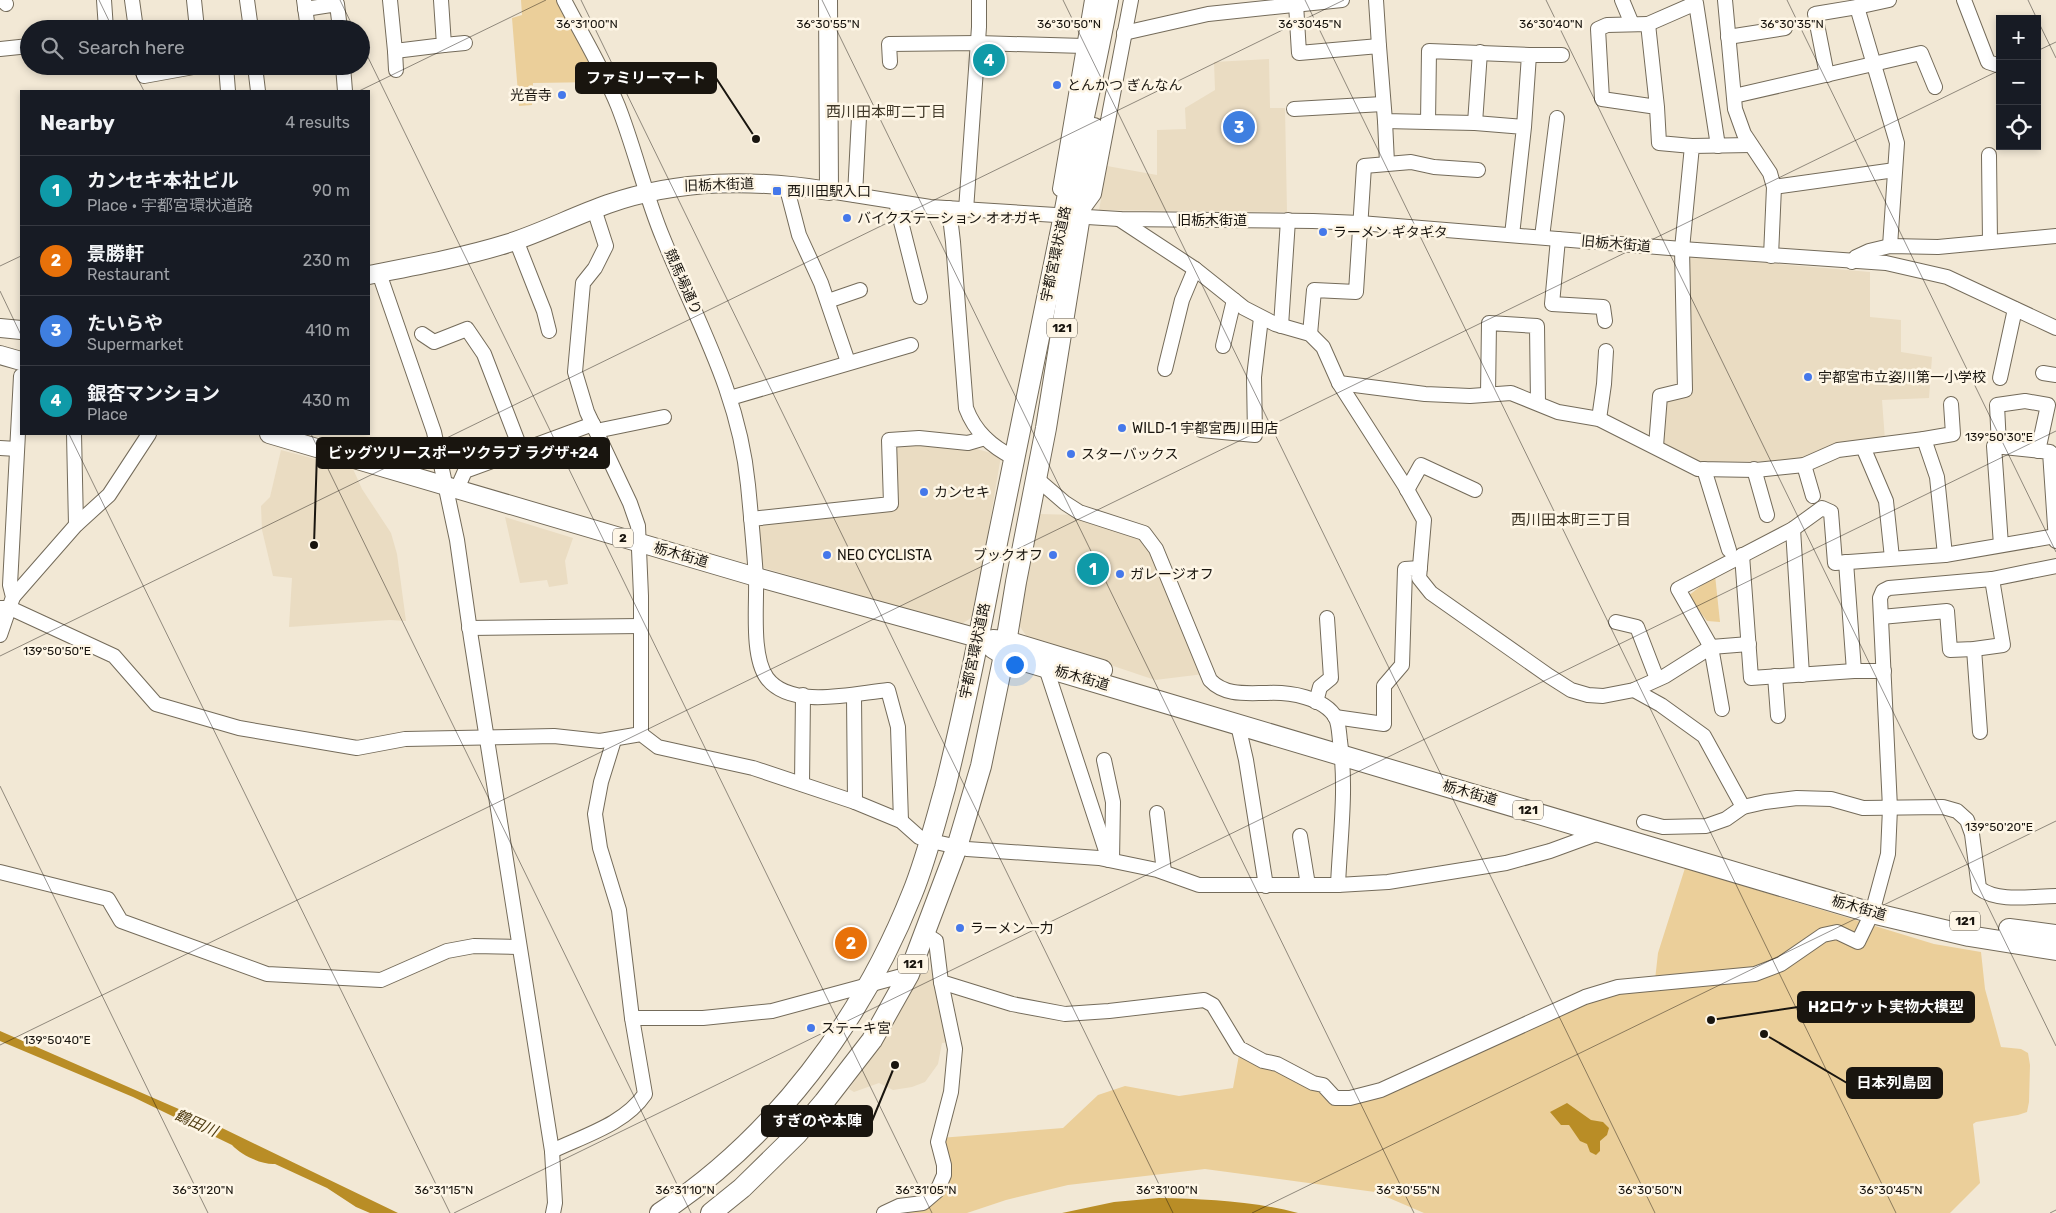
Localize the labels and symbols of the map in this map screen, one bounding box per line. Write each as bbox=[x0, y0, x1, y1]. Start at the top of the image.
text: 36°31'00"N bbox=[556, 17, 618, 31]
text: 36°30'55"N bbox=[796, 17, 860, 31]
text: 36°30'50"N bbox=[1037, 17, 1101, 31]
text: 36°30'45"N bbox=[1278, 17, 1342, 31]
text: 36°30'40"N bbox=[1519, 17, 1583, 31]
text: 36°30'35"N bbox=[1760, 17, 1824, 31]
pin: 4 bbox=[973, 41, 1005, 79]
callout: ファミリーマート bbox=[576, 63, 716, 93]
text: ファミリーマート bbox=[586, 69, 706, 87]
place label: とんかつ ぎんなん bbox=[1067, 77, 1182, 94]
marker: とんかつ ぎんなん bbox=[1051, 79, 1063, 91]
place label: 光音寺 bbox=[510, 87, 552, 104]
marker: 光音寺 bbox=[556, 89, 568, 101]
district label: 西川田本町二丁目 bbox=[826, 103, 946, 121]
pin: 3 bbox=[1223, 108, 1255, 146]
street label: 旧栃木街道 bbox=[684, 175, 754, 195]
place label: 西川田駅入口 bbox=[787, 183, 871, 200]
marker: 西川田駅入口 bbox=[771, 185, 783, 197]
street label: 宇都宮環状道路 bbox=[1037, 204, 1075, 304]
place label: バイクステーション オオガキ bbox=[857, 210, 1041, 227]
marker: バイクステーション オオガキ bbox=[841, 212, 853, 224]
street label: 旧栃木街道 bbox=[1177, 212, 1247, 229]
place label: ラーメン ギタギタ bbox=[1333, 224, 1448, 241]
marker: ラーメン ギタギタ bbox=[1317, 226, 1329, 238]
street label: 旧栃木街道 bbox=[1580, 232, 1652, 256]
street label: 競馬場通り bbox=[661, 247, 705, 317]
road number: 121 bbox=[1047, 318, 1077, 338]
place label: 宇都宮市立姿川第一小学校 bbox=[1818, 369, 1986, 386]
marker: 宇都宮市立姿川第一小学校 bbox=[1802, 371, 1814, 383]
place label: WILD-1 宇都宮西川田店 bbox=[1132, 420, 1278, 437]
marker: WILD-1 宇都宮西川田店 bbox=[1116, 422, 1128, 434]
text: 139°50'30"E bbox=[1965, 430, 2033, 444]
callout: ビッグツリースポーツクラブ ラグザ+24 bbox=[317, 438, 609, 468]
text: ビッグツリースポーツクラブ ラグザ+24 bbox=[328, 444, 598, 462]
place label: スターバックス bbox=[1081, 446, 1178, 463]
marker: スターバックス bbox=[1065, 448, 1077, 460]
place label: カンセキ bbox=[934, 484, 990, 501]
marker: カンセキ bbox=[918, 486, 930, 498]
district label: 西川田本町三丁目 bbox=[1511, 511, 1631, 529]
road number: 2 bbox=[613, 528, 633, 548]
street label: 栃木街道 bbox=[652, 539, 710, 571]
place label: NEO CYCLISTA bbox=[837, 547, 932, 564]
place label: ブックオフ bbox=[973, 547, 1043, 564]
marker: NEO CYCLISTA bbox=[821, 549, 833, 561]
marker: ブックオフ bbox=[1047, 549, 1059, 561]
pin: 1 bbox=[1077, 550, 1109, 588]
place label: ガレージオフ bbox=[1130, 566, 1214, 583]
marker: ガレージオフ bbox=[1114, 568, 1126, 580]
street label: 宇都宮環状道路 bbox=[956, 601, 994, 701]
text: 139°50'50"E bbox=[23, 644, 91, 658]
your location bbox=[1002, 652, 1028, 678]
street label: 栃木街道 bbox=[1053, 662, 1111, 694]
street label: 栃木街道 bbox=[1441, 777, 1499, 809]
road number: 121 bbox=[1513, 800, 1543, 820]
text: 139°50'20"E bbox=[1965, 820, 2033, 834]
street label: 栃木街道 bbox=[1830, 892, 1888, 924]
road number: 121 bbox=[1950, 911, 1980, 930]
place label: ラーメン一力 bbox=[970, 920, 1053, 937]
marker: ラーメン一力 bbox=[954, 922, 966, 934]
pin: 2 bbox=[835, 924, 867, 962]
road number: 121 bbox=[898, 954, 928, 974]
callout: H2ロケット実物大模型 bbox=[1798, 992, 1974, 1022]
text: H2ロケット実物大模型 bbox=[1808, 998, 1964, 1016]
place label: ステーキ宮 bbox=[821, 1020, 891, 1037]
marker: ステーキ宮 bbox=[805, 1022, 817, 1034]
text: 139°50'40"E bbox=[23, 1033, 91, 1047]
callout: 日本列島図 bbox=[1847, 1068, 1942, 1098]
text: 日本列島図 bbox=[1856, 1074, 1932, 1092]
water label: 鶴田川 bbox=[172, 1106, 222, 1141]
callout: すぎのや本陣 bbox=[762, 1106, 872, 1136]
text: すぎのや本陣 bbox=[772, 1112, 862, 1130]
text: 36°31'20"N bbox=[172, 1183, 234, 1197]
text: 36°31'15"N bbox=[415, 1183, 473, 1197]
text: 36°31'10"N bbox=[655, 1183, 715, 1197]
text: 36°31'05"N bbox=[895, 1183, 957, 1197]
text: 36°31'00"N bbox=[1136, 1183, 1198, 1197]
text: 36°30'55"N bbox=[1376, 1183, 1440, 1197]
text: 36°30'50"N bbox=[1618, 1183, 1682, 1197]
text: 36°30'45"N bbox=[1859, 1183, 1923, 1197]

